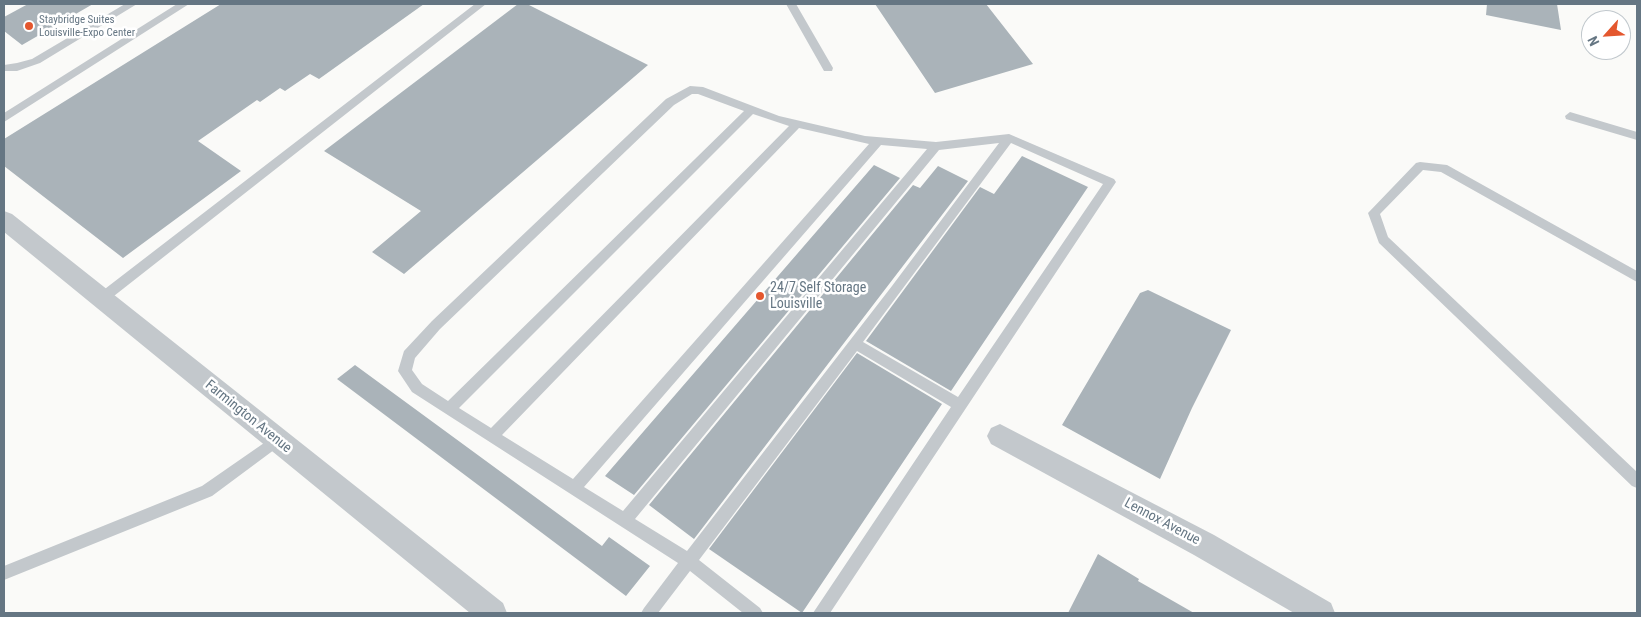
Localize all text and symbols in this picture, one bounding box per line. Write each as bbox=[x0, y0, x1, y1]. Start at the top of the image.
north arrow bbox=[1581, 10, 1631, 60]
place label: Staybridge Suites Louisville-Expo Center bbox=[39, 13, 135, 39]
marker: Staybridge Suites Louisville-Expo Center bbox=[23, 20, 35, 32]
text: N bbox=[1584, 34, 1602, 49]
place label: 24/7 Self Storage Louisville bbox=[770, 280, 866, 312]
marker: 24/7 Self Storage Louisville bbox=[754, 290, 766, 302]
street label: Farmington Avenue bbox=[201, 377, 295, 457]
street label: Lennox Avenue bbox=[1121, 495, 1203, 549]

